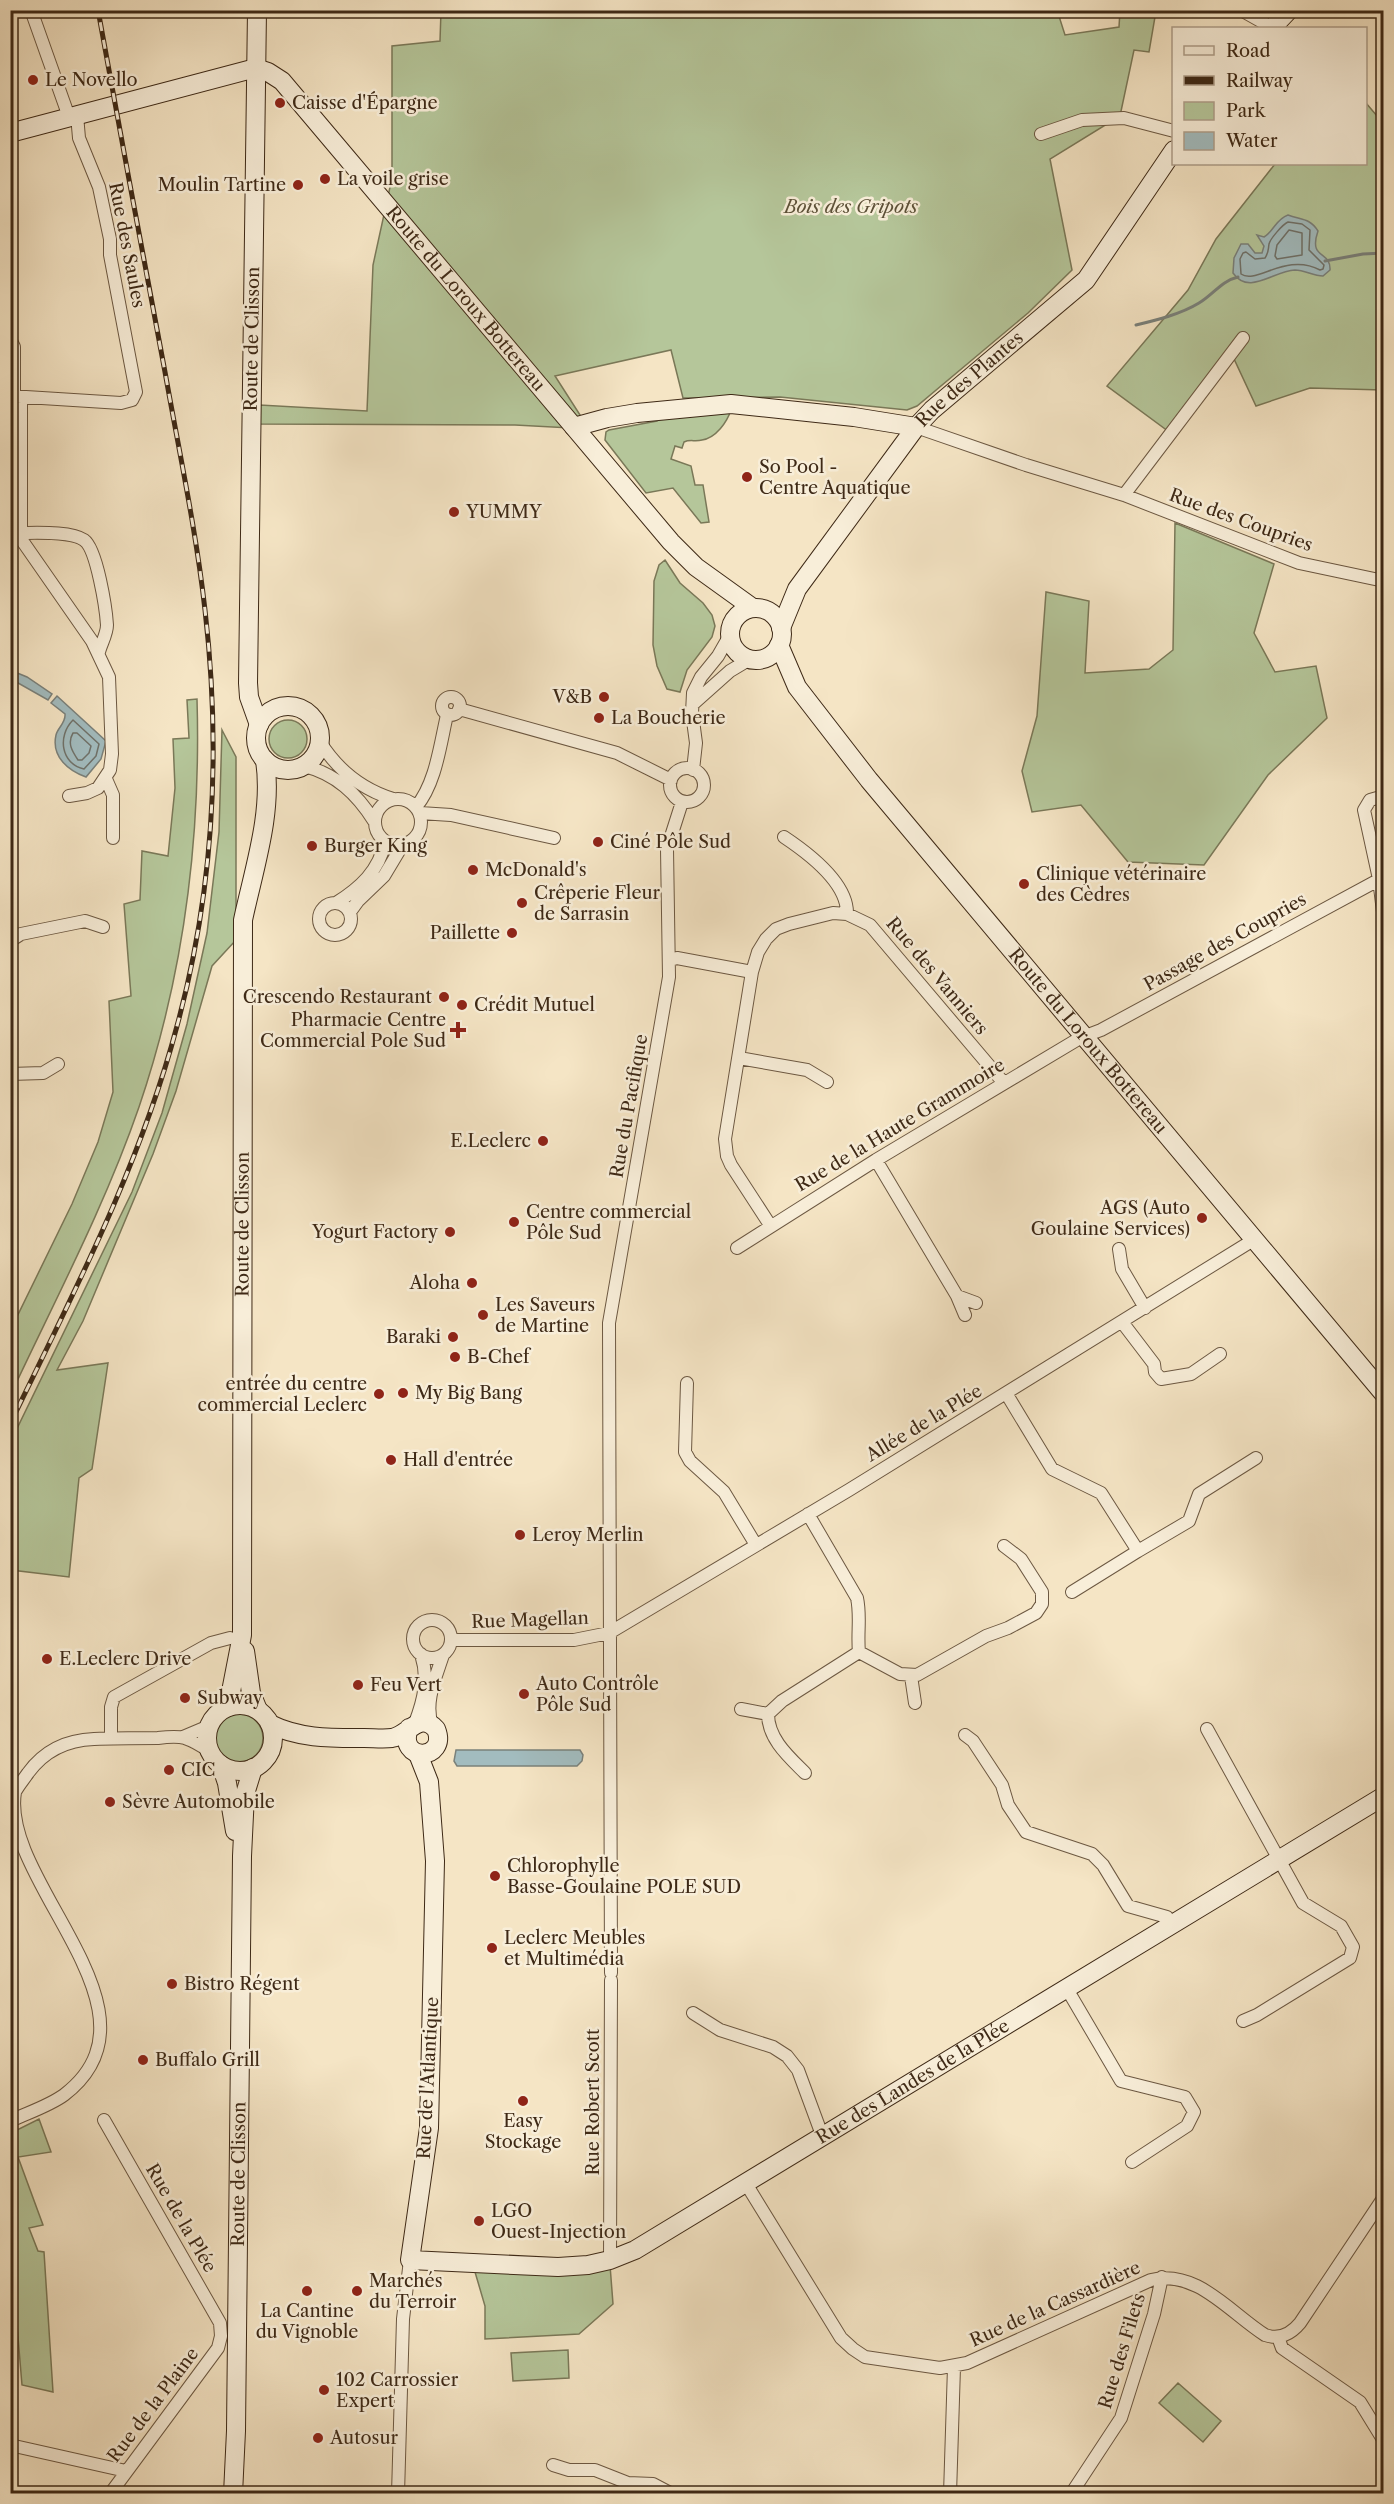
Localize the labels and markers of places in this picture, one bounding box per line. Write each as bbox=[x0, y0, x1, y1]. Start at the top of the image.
place label: Le Novello bbox=[45, 69, 138, 91]
marker: Le Novello bbox=[26, 73, 40, 87]
place label: Caisse d'Épargne bbox=[292, 91, 438, 114]
marker: Caisse d'Épargne bbox=[273, 96, 287, 110]
place label: La voile grise bbox=[337, 168, 449, 190]
marker: La voile grise bbox=[318, 172, 332, 186]
place label: Moulin Tartine bbox=[158, 174, 286, 196]
marker: Moulin Tartine bbox=[291, 178, 305, 192]
place label: So Pool - Centre Aquatique bbox=[759, 456, 911, 499]
marker: So Pool - Centre Aquatique bbox=[740, 470, 754, 484]
place label: YUMMY bbox=[465, 501, 543, 523]
marker: YUMMY bbox=[447, 505, 461, 519]
place label: V&B bbox=[551, 686, 592, 708]
marker: V&B bbox=[597, 690, 611, 704]
place label: La Boucherie bbox=[611, 707, 726, 729]
marker: La Boucherie bbox=[592, 711, 606, 725]
place label: Ciné Pôle Sud bbox=[610, 831, 731, 853]
place label: Burger King bbox=[324, 835, 427, 857]
marker: Ciné Pôle Sud bbox=[591, 835, 605, 849]
marker: Burger King bbox=[305, 839, 319, 853]
place label: McDonald's bbox=[485, 859, 587, 881]
marker: McDonald's bbox=[466, 863, 480, 877]
place label: Clinique vétérinaire des Cèdres bbox=[1036, 863, 1206, 906]
marker: Clinique vétérinaire des Cèdres bbox=[1017, 877, 1031, 891]
place label: Crêperie Fleur de Sarrasin bbox=[534, 882, 661, 925]
marker: Crêperie Fleur de Sarrasin bbox=[515, 896, 529, 910]
place label: Paillette bbox=[430, 922, 500, 944]
marker: Paillette bbox=[505, 926, 519, 940]
place label: Crescendo Restaurant bbox=[243, 986, 433, 1008]
marker: Crescendo Restaurant bbox=[437, 990, 451, 1004]
place label: Crédit Mutuel bbox=[474, 994, 595, 1016]
marker: Crédit Mutuel bbox=[455, 998, 469, 1012]
place label: Pharmacie Centre Commercial Pole Sud bbox=[260, 1009, 446, 1052]
marker: Pharmacie Centre Commercial Pole Sud bbox=[451, 1023, 465, 1037]
place label: E.Leclerc bbox=[450, 1130, 531, 1152]
marker: E.Leclerc bbox=[536, 1134, 550, 1148]
place label: AGS (Auto Goulaine Services) bbox=[1031, 1197, 1190, 1240]
place label: Centre commercial Pôle Sud bbox=[526, 1201, 691, 1244]
marker: AGS (Auto Goulaine Services) bbox=[1195, 1211, 1209, 1225]
marker: Centre commercial Pôle Sud bbox=[507, 1215, 521, 1229]
place label: Yogurt Factory bbox=[311, 1221, 439, 1243]
marker: Yogurt Factory bbox=[443, 1225, 457, 1239]
place label: Aloha bbox=[409, 1272, 461, 1294]
marker: Aloha bbox=[465, 1276, 479, 1290]
place label: Les Saveurs de Martine bbox=[495, 1294, 595, 1337]
marker: Les Saveurs de Martine bbox=[476, 1308, 490, 1322]
place label: Baraki bbox=[386, 1326, 442, 1348]
marker: Baraki bbox=[446, 1330, 460, 1344]
place label: B-Chef bbox=[467, 1346, 532, 1368]
marker: B-Chef bbox=[448, 1350, 462, 1364]
place label: entrée du centre commercial Leclerc bbox=[197, 1373, 367, 1416]
place label: My Big Bang bbox=[415, 1382, 523, 1404]
marker: My Big Bang bbox=[396, 1386, 410, 1400]
marker: entrée du centre commercial Leclerc bbox=[372, 1387, 386, 1401]
place label: Hall d'entrée bbox=[403, 1449, 513, 1471]
marker: Hall d'entrée bbox=[384, 1453, 398, 1467]
place label: Leroy Merlin bbox=[532, 1524, 644, 1546]
marker: Leroy Merlin bbox=[513, 1528, 527, 1542]
place label: E.Leclerc Drive bbox=[59, 1648, 191, 1670]
marker: E.Leclerc Drive bbox=[40, 1652, 54, 1666]
place label: Auto Contrôle Pôle Sud bbox=[535, 1673, 659, 1716]
place label: Feu Vert bbox=[370, 1674, 442, 1696]
marker: Feu Vert bbox=[351, 1678, 365, 1692]
place label: Subway bbox=[197, 1687, 264, 1709]
marker: Auto Contrôle Pôle Sud bbox=[517, 1687, 531, 1701]
marker: Subway bbox=[178, 1691, 192, 1705]
place label: CIC bbox=[181, 1759, 215, 1781]
marker: CIC bbox=[162, 1763, 176, 1777]
place label: Sèvre Automobile bbox=[122, 1791, 275, 1813]
marker: Sèvre Automobile bbox=[103, 1795, 117, 1809]
place label: Chlorophylle Basse-Goulaine POLE SUD bbox=[507, 1855, 741, 1898]
marker: Chlorophylle Basse-Goulaine POLE SUD bbox=[488, 1869, 502, 1883]
place label: Leclerc Meubles et Multimédia bbox=[504, 1927, 645, 1970]
marker: Leclerc Meubles et Multimédia bbox=[485, 1941, 499, 1955]
place label: Bistro Régent bbox=[184, 1973, 300, 1995]
marker: Bistro Régent bbox=[165, 1977, 179, 1991]
place label: Buffalo Grill bbox=[155, 2049, 260, 2071]
marker: Buffalo Grill bbox=[136, 2053, 150, 2067]
marker: Easy Stockage bbox=[516, 2094, 530, 2108]
place label: Easy Stockage bbox=[485, 2110, 561, 2153]
place label: LGO Ouest-Injection bbox=[491, 2200, 626, 2243]
marker: LGO Ouest-Injection bbox=[472, 2214, 486, 2228]
place label: Marchés du Terroir bbox=[369, 2270, 457, 2313]
marker: La Cantine du Vignoble bbox=[300, 2284, 314, 2298]
marker: Marchés du Terroir bbox=[350, 2284, 364, 2298]
place label: La Cantine du Vignoble bbox=[256, 2300, 358, 2343]
place label: 102 Carrossier Expert bbox=[336, 2369, 459, 2412]
marker: 102 Carrossier Expert bbox=[317, 2383, 331, 2397]
place label: Autosur bbox=[329, 2427, 398, 2449]
marker: Autosur bbox=[311, 2431, 325, 2445]

